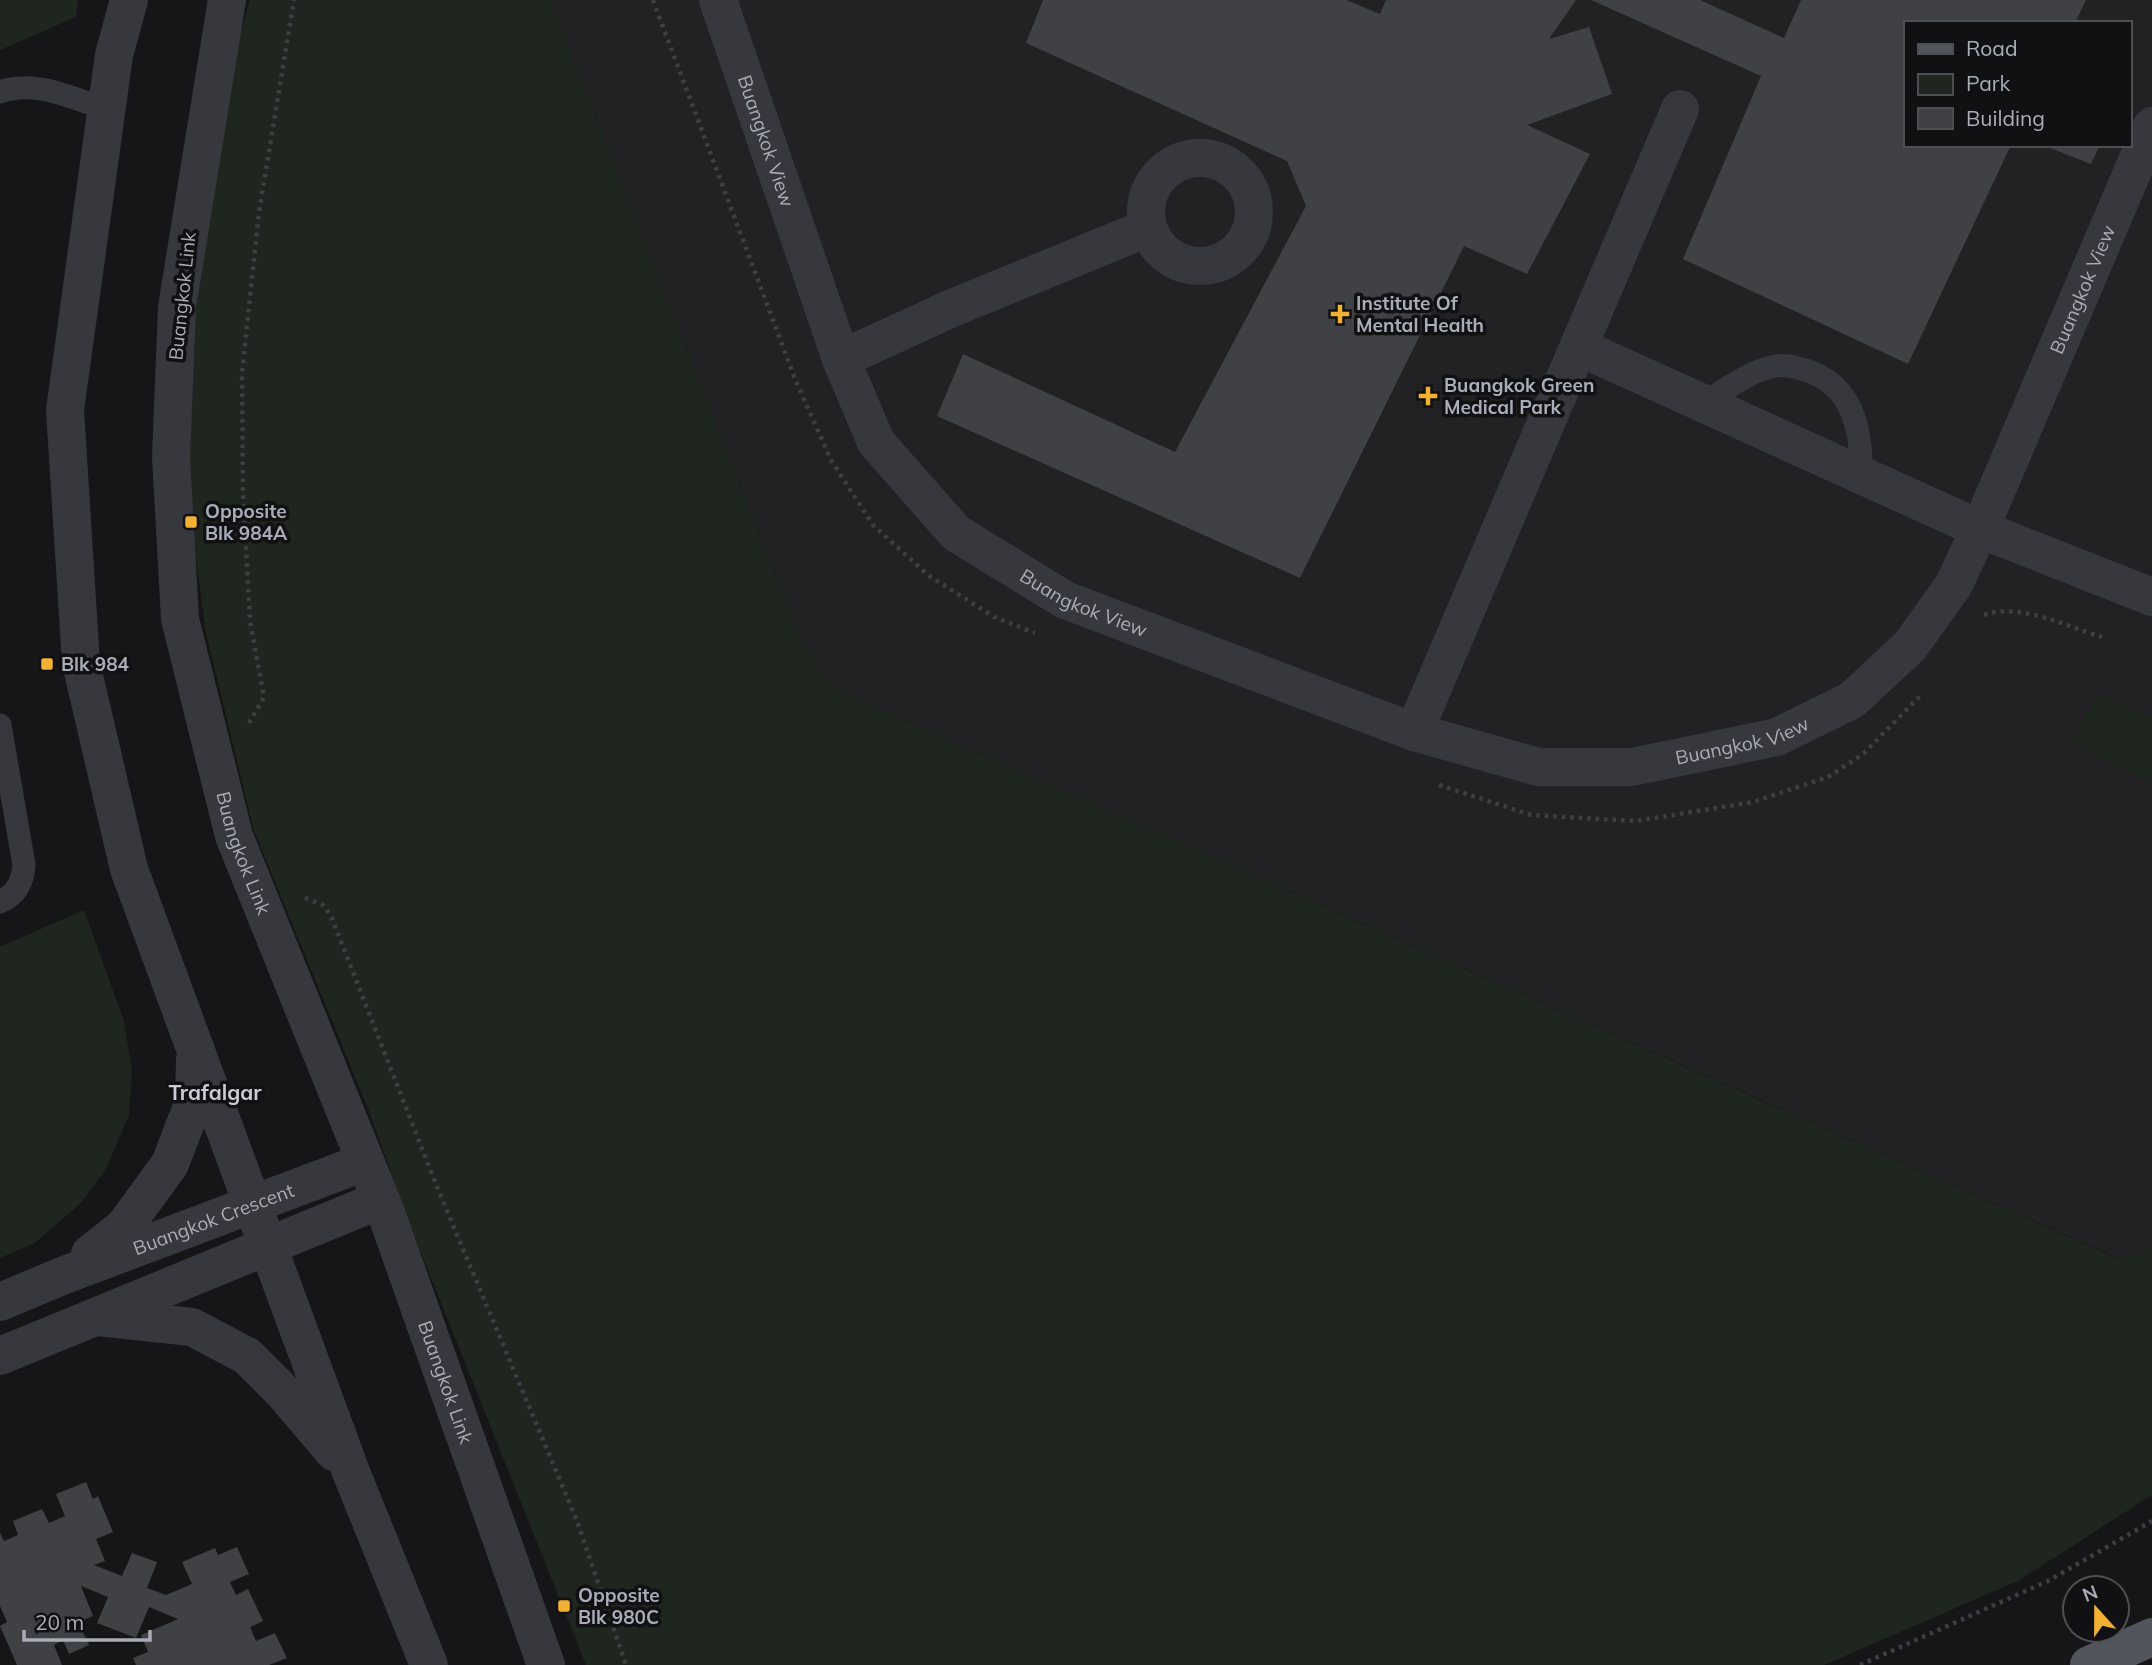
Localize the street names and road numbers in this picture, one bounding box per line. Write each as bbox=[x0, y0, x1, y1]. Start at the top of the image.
street label: Buangkok View bbox=[733, 72, 800, 210]
street label: Buangkok View bbox=[2044, 221, 2120, 357]
street label: Buangkok Link bbox=[163, 230, 201, 361]
street label: Buangkok View bbox=[1016, 563, 1151, 642]
street label: Buangkok View bbox=[1673, 711, 1813, 770]
street label: Buangkok Link bbox=[211, 789, 276, 918]
street label: Buangkok Crescent bbox=[130, 1178, 298, 1260]
street label: Buangkok Link bbox=[413, 1317, 479, 1447]

